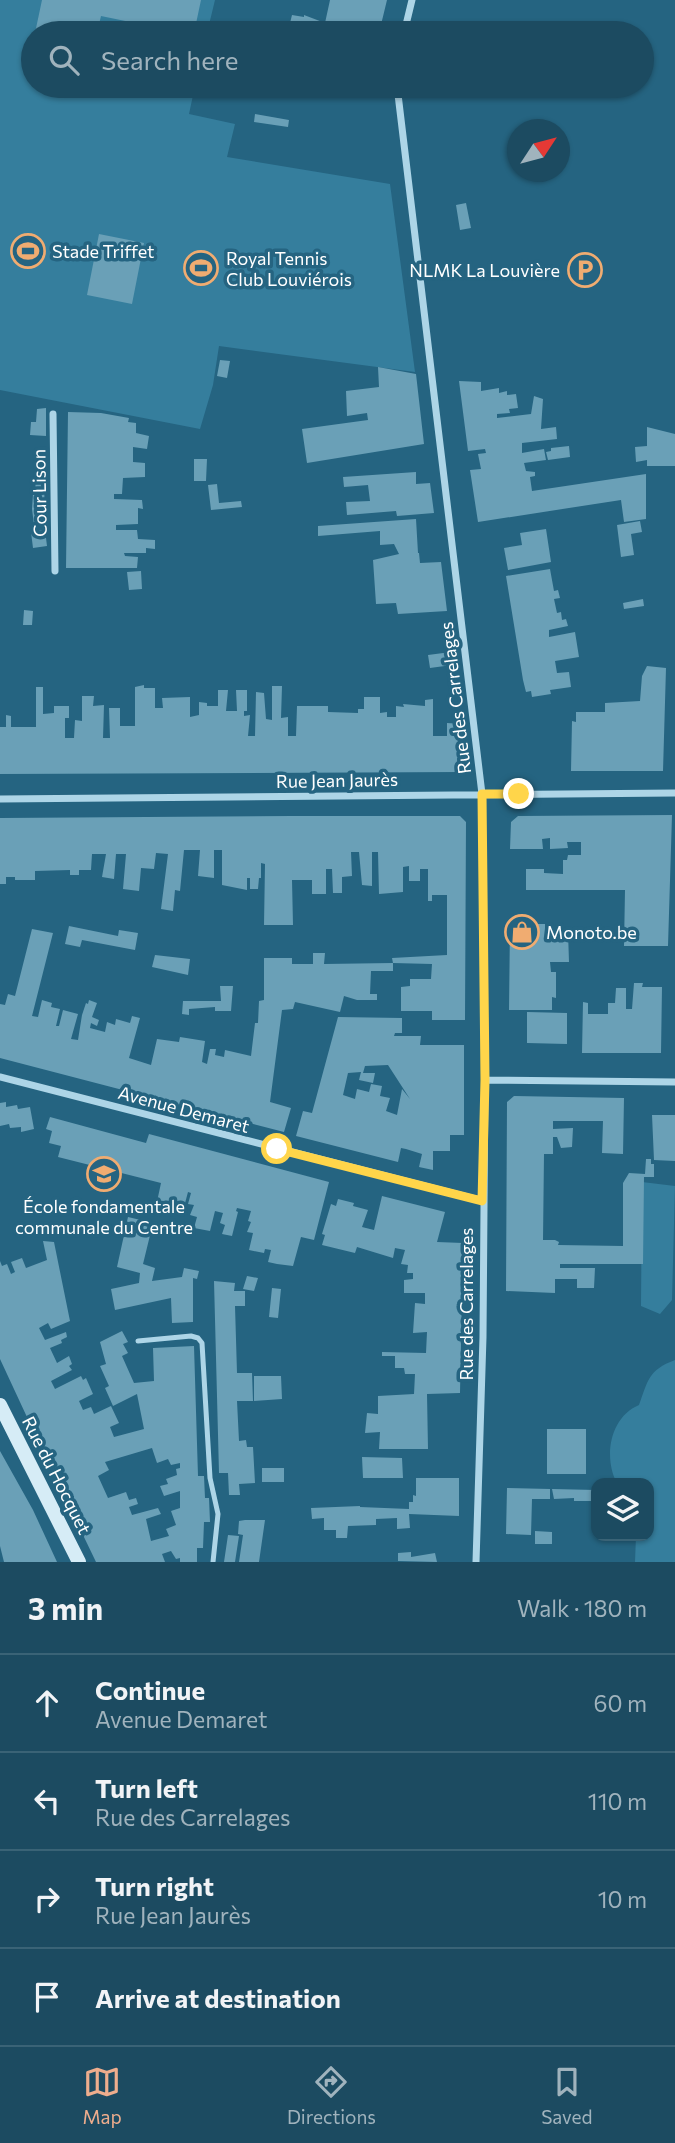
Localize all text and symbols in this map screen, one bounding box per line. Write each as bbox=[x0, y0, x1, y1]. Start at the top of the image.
search box bbox=[21, 21, 654, 98]
icon: search bbox=[45, 41, 83, 79]
text: Search here bbox=[101, 44, 239, 75]
north arrow bbox=[507, 119, 570, 182]
sports icon: Stade Triffet bbox=[9, 232, 47, 270]
place label: Stade Triffet bbox=[52, 240, 154, 262]
place label: Royal Tennis Club Louviérois bbox=[226, 247, 352, 290]
sports icon: Royal Tennis Club Louviérois bbox=[182, 249, 220, 287]
parking icon: NLMK La Louvière bbox=[566, 251, 604, 289]
place label: NLMK La Louvière bbox=[409, 259, 560, 281]
street label: Cour Lison bbox=[27, 449, 51, 537]
street label: Rue des Carrelages bbox=[435, 621, 475, 775]
street label: Rue Jean Jaurès bbox=[276, 768, 398, 792]
route end bbox=[503, 778, 534, 809]
shop icon: Monoto.be bbox=[503, 913, 541, 951]
place label: Monoto.be bbox=[546, 921, 637, 943]
street label: Avenue Demaret bbox=[116, 1081, 252, 1137]
route start bbox=[261, 1133, 292, 1164]
school or university icon: École fondamentale communale du Centre bbox=[85, 1155, 123, 1193]
place label: École fondamentale communale du Centre bbox=[15, 1195, 193, 1238]
street label: Rue des Carrelages bbox=[455, 1227, 477, 1381]
street label: Rue du Hocquet bbox=[18, 1412, 96, 1538]
map controls bbox=[591, 1478, 654, 1541]
button: layers bbox=[591, 1478, 654, 1541]
text: 3 min bbox=[28, 1589, 103, 1626]
text: Walk · 180 m bbox=[517, 1594, 647, 1622]
text: Continue bbox=[95, 1674, 205, 1705]
icon: ahead bbox=[28, 1684, 66, 1722]
text: 60 m bbox=[594, 1689, 647, 1717]
text: Avenue Demaret bbox=[95, 1705, 267, 1733]
text: Turn left bbox=[95, 1772, 198, 1803]
icon: left bbox=[28, 1782, 66, 1820]
text: 110 m bbox=[588, 1787, 647, 1815]
text: Rue des Carrelages bbox=[95, 1803, 291, 1831]
text: Turn right bbox=[95, 1870, 214, 1901]
icon: right bbox=[28, 1880, 66, 1918]
text: 10 m bbox=[598, 1885, 647, 1913]
text: Rue Jean Jaurès bbox=[95, 1901, 251, 1929]
icon: arrive bbox=[28, 1978, 66, 2016]
text: Arrive at destination bbox=[95, 1982, 341, 2013]
tab: Map bbox=[83, 2063, 122, 2128]
tab: Directions bbox=[287, 2063, 376, 2128]
tab: Saved bbox=[541, 2063, 592, 2128]

